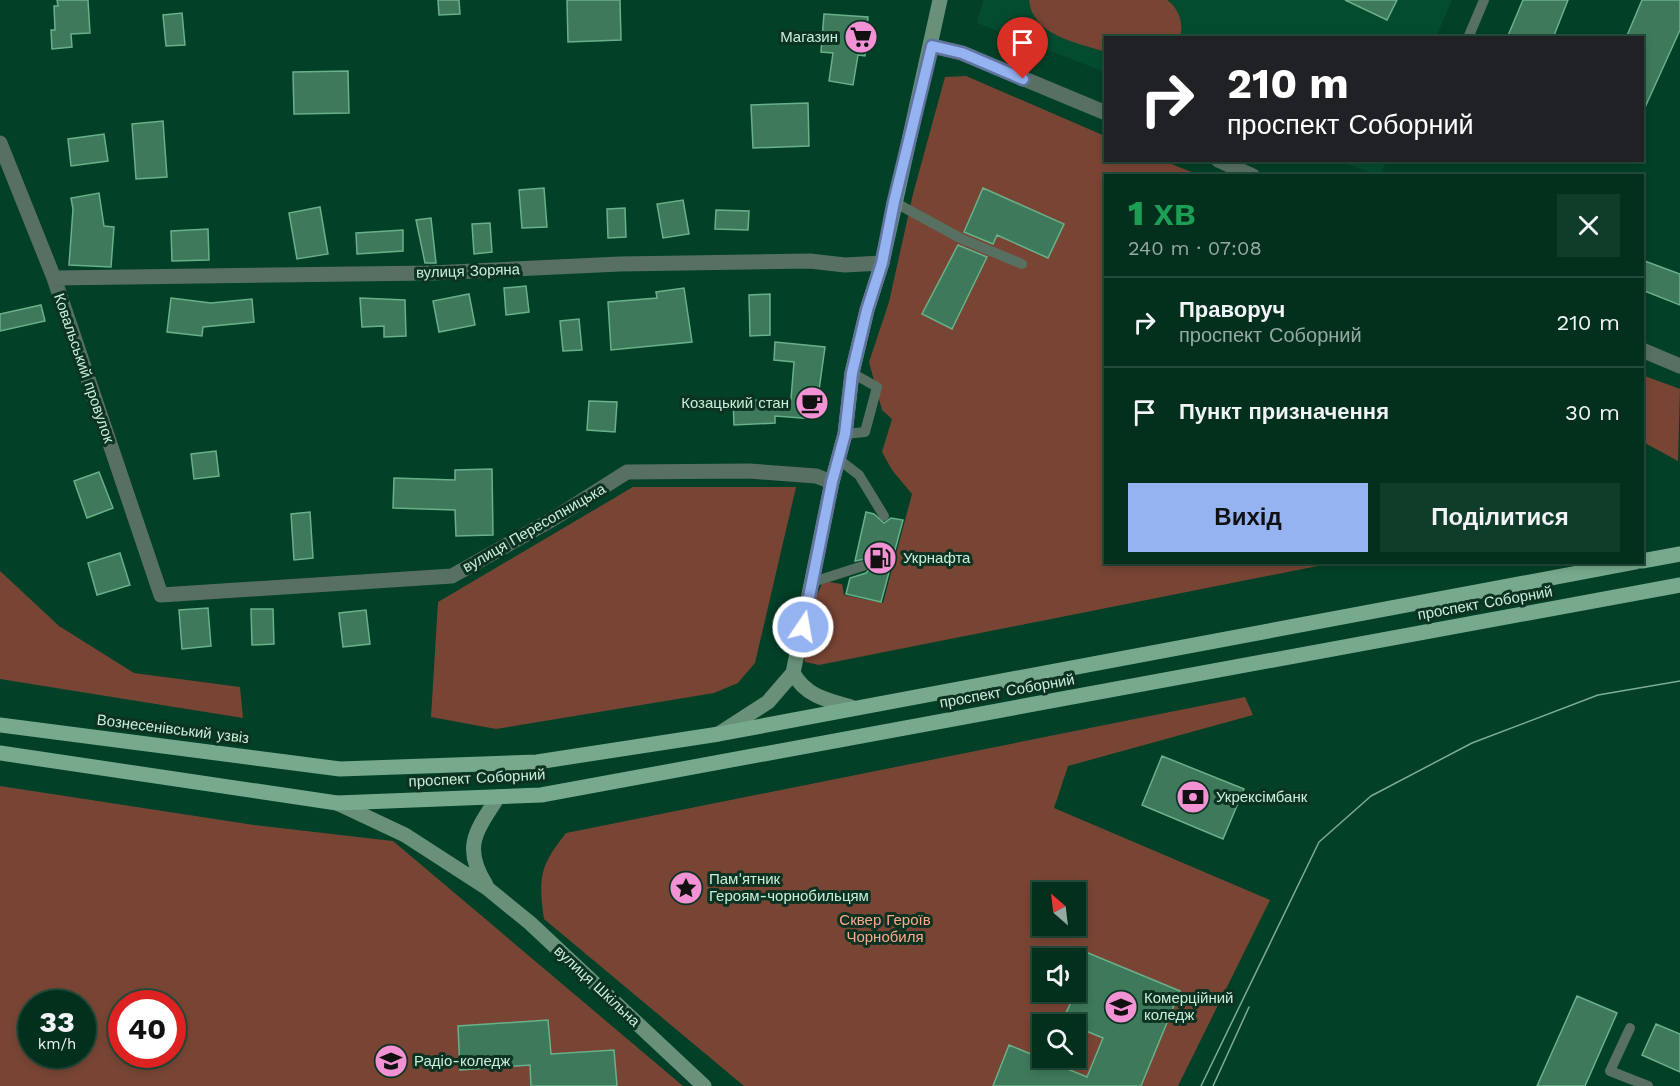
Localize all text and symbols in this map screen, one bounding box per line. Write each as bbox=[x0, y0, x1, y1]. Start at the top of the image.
pin bbox=[997, 17, 1048, 79]
supermarket icon: Магазин bbox=[843, 19, 879, 55]
icon: arrive bbox=[1006, 26, 1039, 59]
place label: Магазин bbox=[780, 28, 838, 46]
text: 210 m bbox=[1227, 59, 1349, 108]
icon: right bbox=[1128, 60, 1206, 138]
text: проспект Соборний bbox=[1227, 109, 1474, 141]
text: 1 хв bbox=[1128, 192, 1196, 234]
button: close bbox=[1557, 194, 1620, 257]
text: 240 m · 07:08 bbox=[1128, 236, 1262, 260]
street label: вулиця Зоряна bbox=[416, 260, 521, 282]
street label: Ковальський провулок bbox=[50, 291, 118, 446]
text: Праворуч bbox=[1179, 297, 1285, 322]
icon: right bbox=[1128, 306, 1161, 339]
text: 210 m bbox=[1556, 310, 1620, 335]
text: проспект Соборний bbox=[1179, 323, 1362, 347]
cafe icon: Козацький стан bbox=[794, 385, 830, 421]
place label: Козацький стан bbox=[681, 394, 789, 412]
icon: arrive bbox=[1128, 396, 1161, 429]
text: Пункт призначення bbox=[1179, 399, 1389, 424]
text: 30 m bbox=[1565, 400, 1620, 425]
street label: вулиця Пересопницька bbox=[459, 479, 609, 576]
button: Вихід bbox=[1128, 483, 1368, 552]
button: Поділитися bbox=[1380, 483, 1620, 552]
fuel station icon: Укрнафта bbox=[862, 540, 898, 576]
place label: Укрнафта bbox=[903, 549, 971, 567]
street label: проспект Соборний bbox=[1416, 582, 1554, 624]
position arrow bbox=[771, 595, 835, 659]
street label: проспект Соборний bbox=[938, 670, 1076, 712]
street label: Вознесенівський узвіз bbox=[96, 711, 250, 747]
street label: проспект Соборний bbox=[408, 765, 546, 791]
bank icon: Укрексімбанк bbox=[1175, 779, 1211, 815]
place label: Укрексімбанк bbox=[1216, 788, 1308, 806]
place icon: Пам'ятник Героям-чорнобильцям bbox=[668, 870, 704, 906]
place label: Пам'ятник Героям-чорнобильцям bbox=[709, 870, 869, 905]
north arrow bbox=[1032, 882, 1086, 936]
map controls bbox=[1032, 882, 1086, 1068]
park label: Сквер Героїв Чорнобиля bbox=[839, 911, 931, 946]
street label: вулиця Шкільна bbox=[550, 942, 644, 1031]
button: sound bbox=[1032, 948, 1086, 1002]
school or university icon: Комерційний коледж bbox=[1103, 989, 1139, 1025]
place label: Комерційний коледж bbox=[1144, 989, 1233, 1024]
speed limit sign: 40 bbox=[108, 990, 186, 1068]
text: 33 bbox=[39, 1004, 75, 1039]
button: search bbox=[1032, 1014, 1086, 1068]
text: km/h bbox=[38, 1035, 76, 1053]
school or university icon: Радіо-коледж bbox=[373, 1043, 409, 1079]
place label: Радіо-коледж bbox=[414, 1052, 510, 1070]

